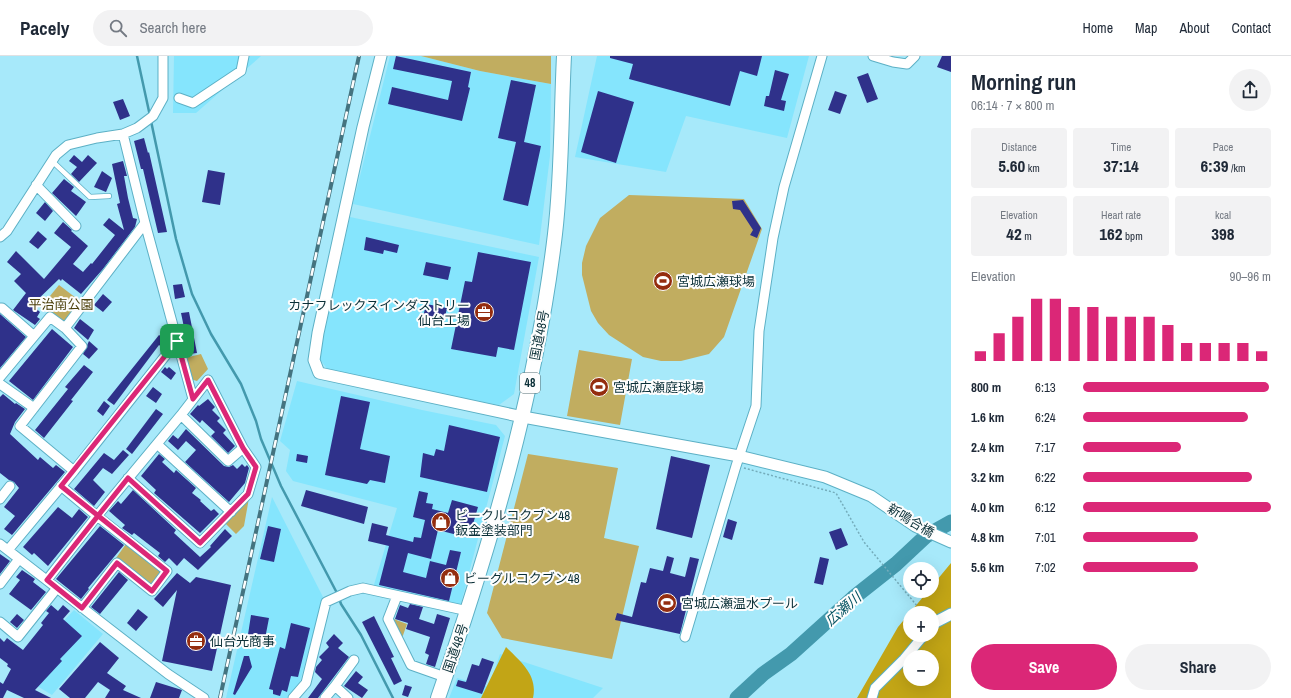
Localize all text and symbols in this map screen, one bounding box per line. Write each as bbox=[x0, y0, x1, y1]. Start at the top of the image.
search box bbox=[93, 10, 373, 46]
text: Pacely bbox=[20, 15, 69, 41]
icon: search bbox=[107, 17, 129, 39]
text: Search here bbox=[139, 17, 206, 38]
text: Home bbox=[1082, 19, 1113, 37]
text: Map bbox=[1135, 19, 1157, 37]
text: About bbox=[1179, 19, 1209, 37]
text: Contact bbox=[1231, 19, 1271, 37]
text: Morning run bbox=[971, 67, 1076, 97]
button: share bbox=[1229, 69, 1271, 111]
text: 06:14 · 7 × 800 m bbox=[971, 97, 1054, 114]
text: Distance bbox=[1001, 140, 1037, 154]
text: Time bbox=[1111, 140, 1131, 154]
text: Pace bbox=[1213, 140, 1233, 154]
text: 5.60 bbox=[998, 154, 1025, 177]
text: 37:14 bbox=[1103, 154, 1139, 177]
text: 6:39 bbox=[1201, 154, 1228, 177]
text: km bbox=[1025, 161, 1040, 175]
text: /km bbox=[1228, 161, 1245, 175]
text: Elevation bbox=[1000, 208, 1038, 222]
text: Heart rate bbox=[1101, 208, 1141, 222]
text: kcal bbox=[1215, 208, 1231, 222]
text: 42 bbox=[1006, 222, 1022, 245]
text: 162 bbox=[1099, 222, 1123, 245]
text: 398 bbox=[1211, 222, 1235, 245]
text: m bbox=[1022, 229, 1032, 243]
text: bpm bbox=[1123, 229, 1143, 243]
text: Elevation bbox=[971, 268, 1015, 285]
text: 90–96 m bbox=[1230, 268, 1271, 285]
sports icon: 宮城広瀬球場 bbox=[652, 270, 674, 292]
place label: 宮城広瀬球場 bbox=[677, 273, 755, 290]
park label: 平治南公園 bbox=[28, 296, 94, 313]
place label: カナフレックスインダストリー 仙台工場 bbox=[288, 297, 470, 329]
office icon: カナフレックスインダストリー 仙台工場 bbox=[473, 301, 495, 323]
street label: 国道48号 bbox=[526, 309, 553, 362]
pin bbox=[160, 324, 194, 358]
icon: arrive bbox=[166, 330, 188, 352]
road number: 48 bbox=[520, 373, 540, 393]
sports icon: 宮城広瀬庭球場 bbox=[588, 376, 610, 398]
place label: 宮城広瀬庭球場 bbox=[613, 379, 704, 396]
text: 800 m bbox=[971, 379, 1001, 396]
text: 6:13 bbox=[1035, 379, 1056, 396]
text: 1.6 km bbox=[971, 409, 1004, 426]
text: 6:24 bbox=[1035, 409, 1056, 426]
text: 2.4 km bbox=[971, 439, 1004, 456]
text: 7:17 bbox=[1035, 439, 1056, 456]
text: 3.2 km bbox=[971, 469, 1004, 486]
text: 6:22 bbox=[1035, 469, 1056, 486]
text: 4.0 km bbox=[971, 499, 1004, 516]
text: 6:12 bbox=[1035, 499, 1056, 516]
street label: 新鳴合橋 bbox=[884, 500, 937, 541]
place label: ビークルコクブン48 鈑金塗装部門 bbox=[455, 507, 570, 539]
shop icon: ビークルコクブン48 鈑金塗装部門 bbox=[430, 511, 452, 533]
text: 4.8 km bbox=[971, 529, 1004, 546]
text: 7:01 bbox=[1035, 529, 1056, 546]
text: 5.6 km bbox=[971, 559, 1004, 576]
text: 7:02 bbox=[1035, 559, 1056, 576]
map controls bbox=[903, 562, 939, 686]
button: locate bbox=[903, 562, 939, 598]
shop icon: ビーグルコクブン48 bbox=[439, 567, 461, 589]
place label: ビーグルコクブン48 bbox=[464, 570, 580, 587]
water label: 広瀬川 bbox=[821, 587, 866, 630]
sports icon: 宮城広瀬温水プール bbox=[656, 592, 678, 614]
place label: 宮城広瀬温水プール bbox=[681, 595, 798, 612]
button: + bbox=[903, 606, 939, 642]
street label: 国道48号 bbox=[439, 621, 472, 675]
office icon: 仙台光商事 bbox=[185, 630, 207, 652]
place label: 仙台光商事 bbox=[210, 633, 275, 650]
button: Save bbox=[971, 644, 1117, 690]
button: Share bbox=[1125, 644, 1271, 690]
button: − bbox=[903, 650, 939, 686]

